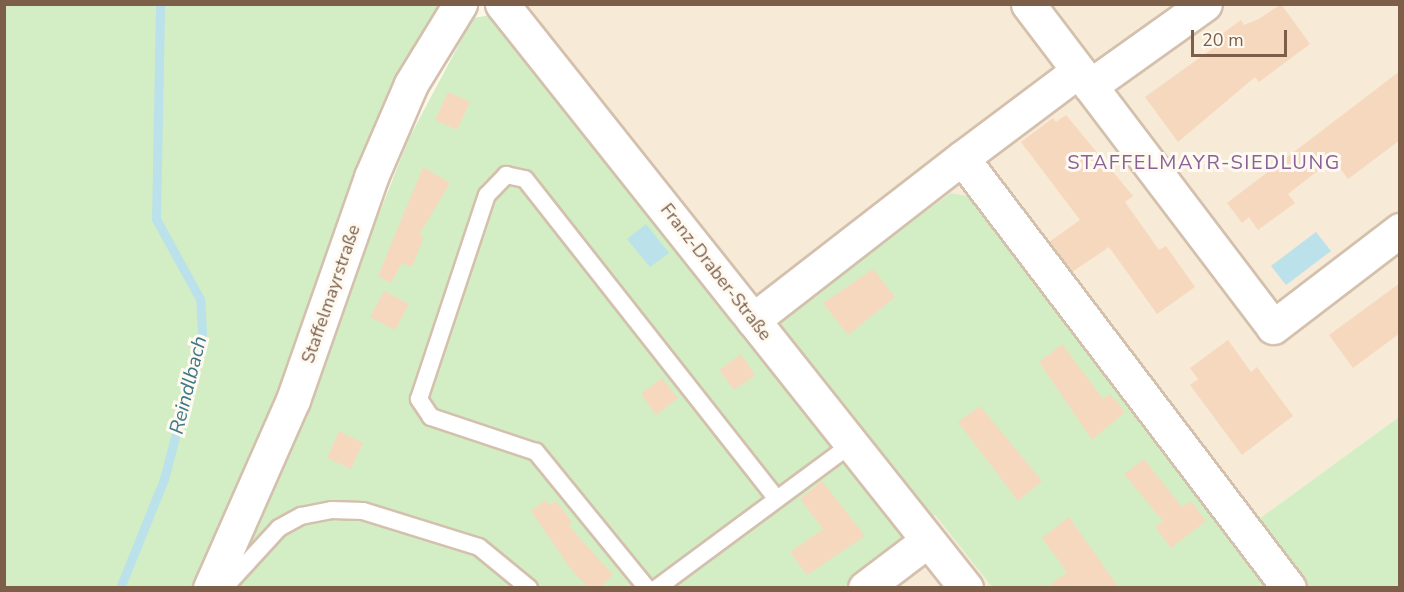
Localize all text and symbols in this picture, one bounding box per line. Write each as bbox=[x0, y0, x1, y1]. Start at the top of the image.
scale bar bbox=[1194, 18, 1290, 56]
text: 20 m bbox=[1202, 28, 1244, 52]
district label: STAFFELMAYR-SIEDLUNG bbox=[1067, 150, 1341, 174]
street label: Franz-Draber-Straße bbox=[656, 199, 776, 345]
street label: Staffelmayrstraße bbox=[297, 222, 365, 366]
water label: Reindlbach bbox=[164, 333, 212, 437]

